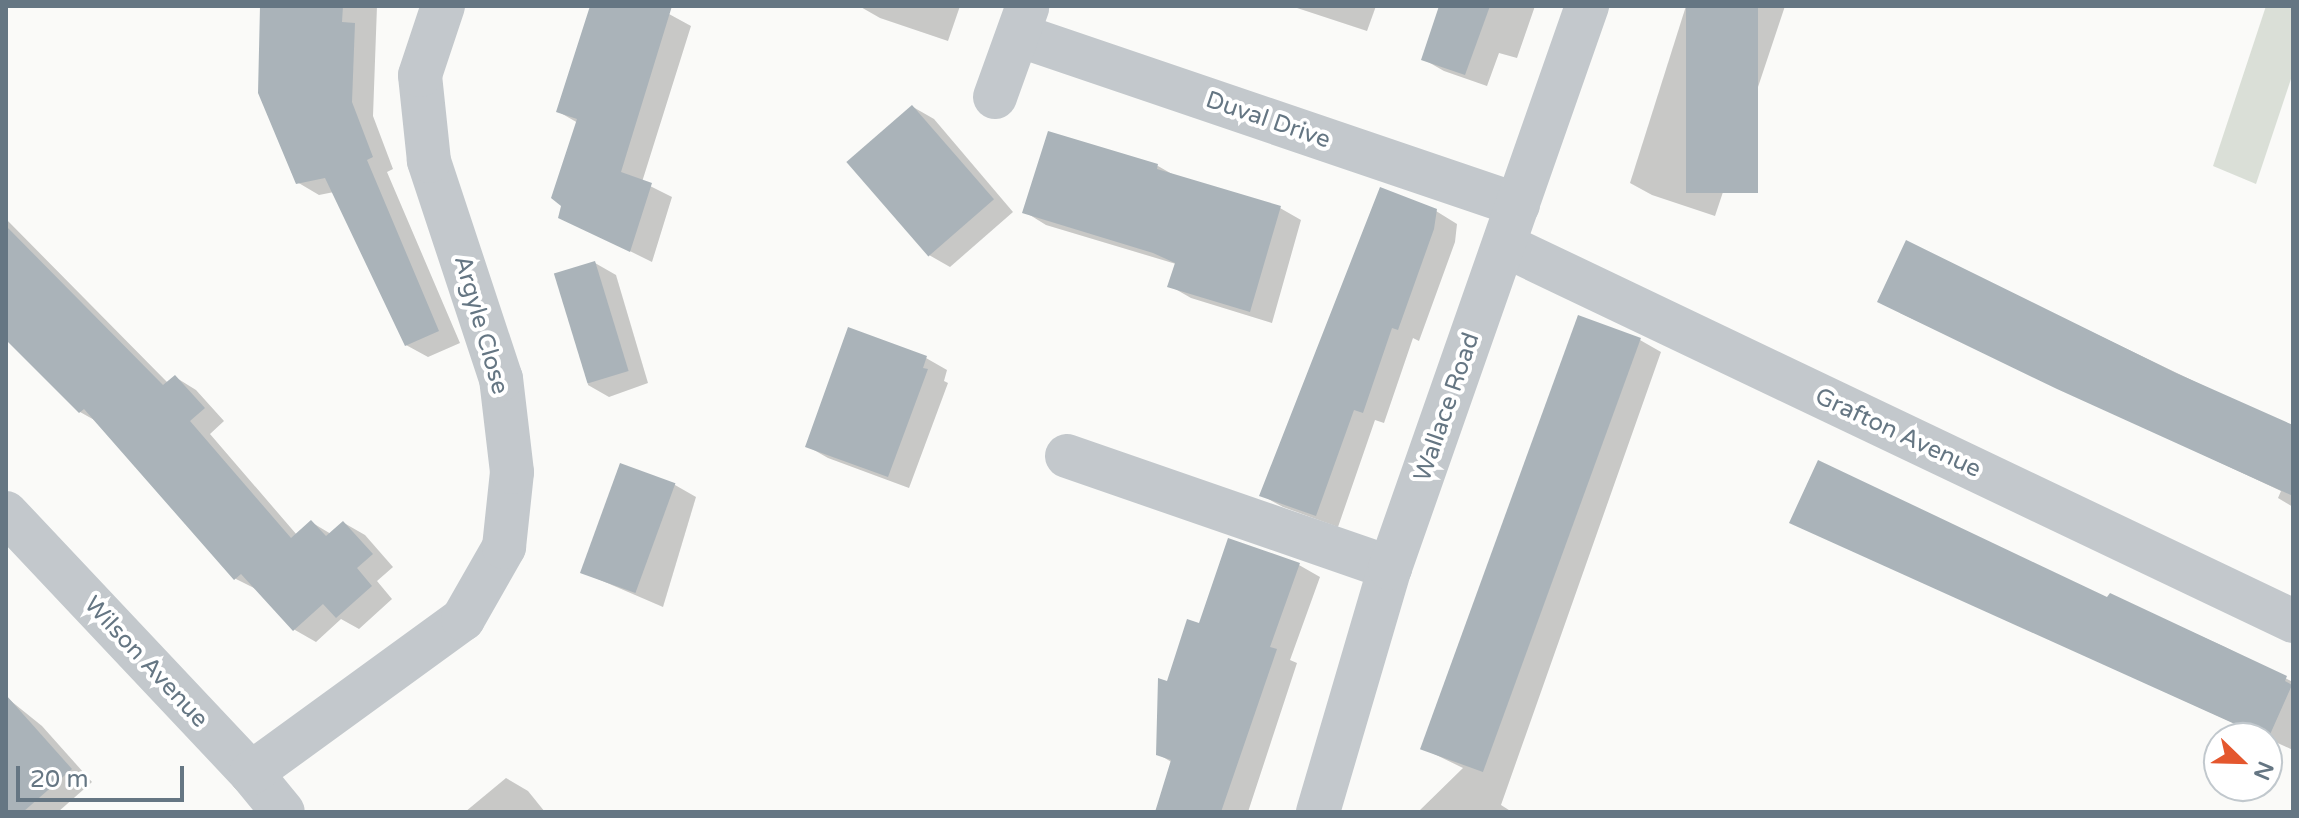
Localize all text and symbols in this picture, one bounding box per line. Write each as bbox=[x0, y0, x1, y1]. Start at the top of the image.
street label: Duval Drive bbox=[1202, 85, 1334, 155]
street label: Argyle Close bbox=[447, 252, 515, 398]
street label: Wallace Road bbox=[1408, 329, 1486, 485]
street label: Grafton Avenue bbox=[1810, 382, 1986, 484]
street label: Wilson Avenue bbox=[78, 590, 214, 734]
north arrow bbox=[2203, 722, 2283, 802]
scale bar bbox=[20, 750, 188, 800]
text: N bbox=[2248, 757, 2279, 784]
text: 20 m bbox=[30, 765, 88, 794]

